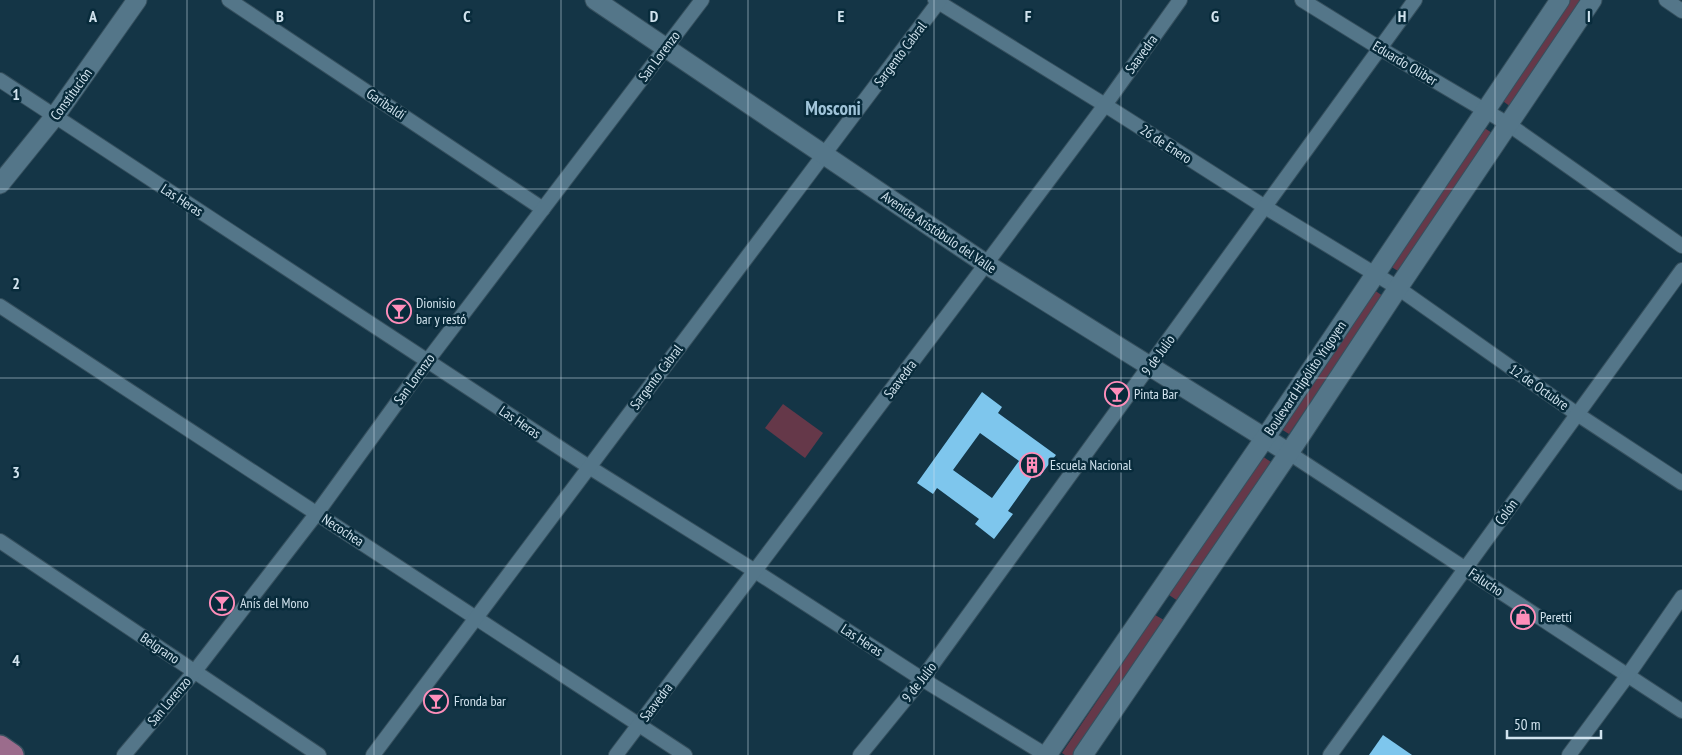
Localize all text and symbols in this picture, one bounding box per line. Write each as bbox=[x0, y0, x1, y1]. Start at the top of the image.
text: A bbox=[88, 6, 98, 26]
text: B bbox=[276, 6, 284, 26]
text: C bbox=[463, 6, 471, 26]
text: D bbox=[650, 6, 659, 26]
text: E bbox=[838, 6, 845, 26]
text: F bbox=[1025, 6, 1032, 26]
text: G bbox=[1211, 6, 1219, 26]
text: H bbox=[1398, 6, 1406, 26]
text: I bbox=[1587, 6, 1591, 26]
street label: Sargento Cabral bbox=[870, 17, 931, 90]
street label: San Lorenzo bbox=[634, 27, 684, 85]
street label: Saavedra bbox=[1121, 31, 1161, 77]
street label: Eduardo Oliber bbox=[1369, 37, 1441, 89]
street label: Constitución bbox=[46, 64, 96, 124]
text: 1 bbox=[12, 84, 20, 104]
street label: Garibaldi bbox=[363, 84, 409, 124]
district label: Mosconi bbox=[805, 96, 861, 120]
street label: 26 de Enero bbox=[1137, 121, 1195, 167]
street label: Las Heras bbox=[158, 180, 207, 220]
street label: Avenida Aristóbulo del Valle bbox=[878, 187, 1000, 277]
text: 2 bbox=[12, 273, 20, 293]
place label: Dionisio bar y restó bbox=[416, 294, 466, 328]
bar icon: Dionisio bar y restó bbox=[386, 298, 412, 324]
street label: Boulevard Hipólito Yrigoyen bbox=[1260, 317, 1350, 439]
street label: 9 de Julio bbox=[1137, 331, 1179, 379]
street label: Sargento Cabral bbox=[626, 340, 687, 413]
street label: San Lorenzo bbox=[389, 350, 439, 408]
street label: Saavedra bbox=[880, 356, 920, 402]
street label: 12 de Octubre bbox=[1506, 360, 1572, 414]
bar icon: Pinta Bar bbox=[1104, 381, 1130, 407]
place label: Pinta Bar bbox=[1134, 385, 1178, 403]
street label: Las Heras bbox=[496, 402, 544, 443]
building icon: Escuela Nacional bbox=[1019, 452, 1045, 478]
place label: Escuela Nacional bbox=[1050, 456, 1132, 474]
text: 3 bbox=[12, 462, 20, 482]
street label: Colón bbox=[1491, 496, 1521, 528]
street label: Necochea bbox=[319, 510, 367, 550]
street label: Falucho bbox=[1465, 564, 1507, 600]
bar icon: Anís del Mono bbox=[209, 590, 235, 616]
place label: Anís del Mono bbox=[240, 594, 309, 612]
shop icon: Peretti bbox=[1510, 604, 1536, 630]
place label: Peretti bbox=[1540, 608, 1572, 626]
street label: Las Heras bbox=[838, 620, 887, 660]
street label: Belgrano bbox=[137, 628, 183, 668]
text: 4 bbox=[12, 650, 20, 670]
street label: 9 de Julio bbox=[898, 658, 940, 706]
street label: San Lorenzo bbox=[143, 673, 195, 729]
street label: Saavedra bbox=[636, 679, 676, 725]
bar icon: Fronda bar bbox=[423, 688, 449, 714]
place label: Fronda bar bbox=[454, 692, 506, 710]
scale bar bbox=[1507, 708, 1601, 740]
text: 50 m bbox=[1514, 715, 1540, 734]

